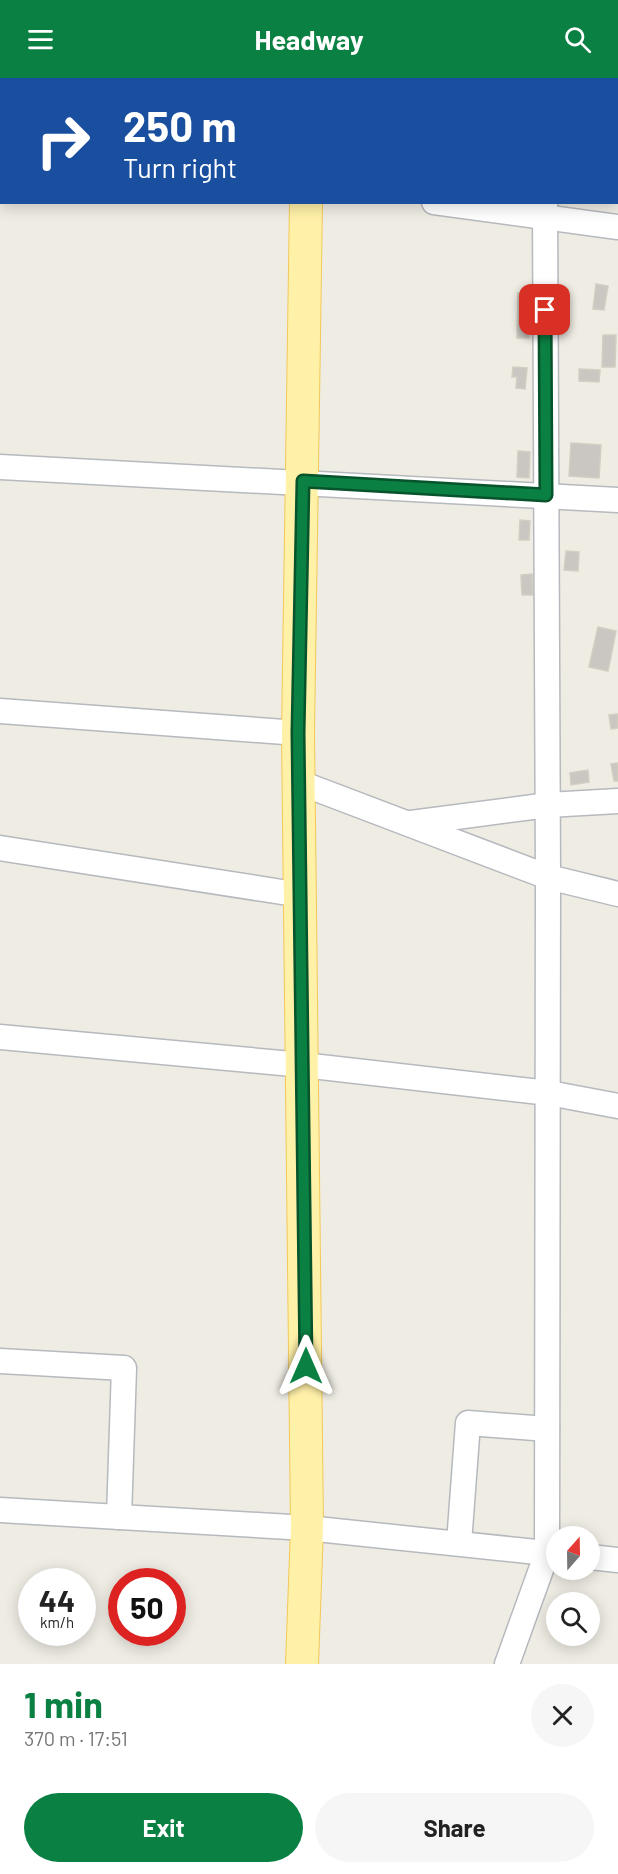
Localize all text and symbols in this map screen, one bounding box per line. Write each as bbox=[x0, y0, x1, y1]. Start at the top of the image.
icon: menu bbox=[24, 23, 57, 56]
text: Headway bbox=[255, 23, 364, 55]
icon: search bbox=[561, 23, 594, 56]
text: 250 m bbox=[123, 100, 237, 150]
icon: right bbox=[24, 102, 102, 180]
text: Turn right bbox=[123, 151, 237, 183]
pin bbox=[519, 284, 570, 335]
icon: arrive bbox=[528, 293, 561, 326]
position arrow bbox=[274, 1334, 338, 1398]
north arrow bbox=[546, 1526, 600, 1580]
map controls bbox=[546, 1526, 600, 1646]
speed limit sign: 50 bbox=[108, 1568, 186, 1646]
text: 44 bbox=[39, 1582, 75, 1618]
button: search bbox=[546, 1592, 600, 1646]
text: km/h bbox=[40, 1613, 74, 1631]
text: 1 min bbox=[24, 1682, 103, 1725]
button: close bbox=[531, 1684, 594, 1747]
text: 370 m · 17:51 bbox=[24, 1726, 128, 1750]
button: Exit bbox=[24, 1793, 303, 1862]
button: Share bbox=[315, 1793, 594, 1862]

